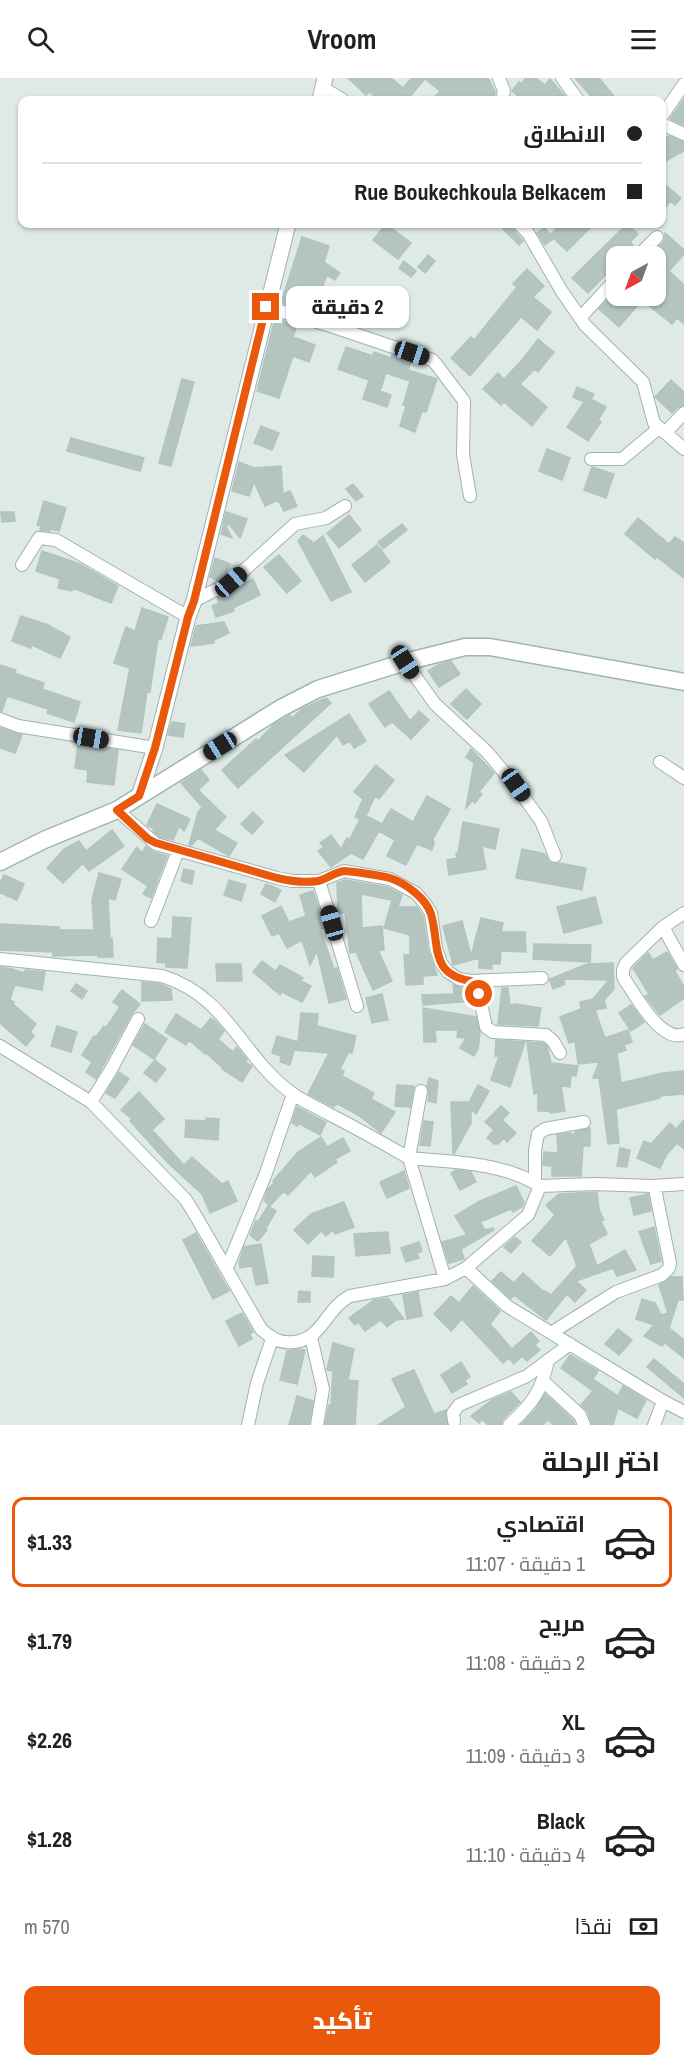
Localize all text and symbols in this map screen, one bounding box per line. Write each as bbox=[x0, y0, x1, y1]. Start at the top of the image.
text: Vroom bbox=[308, 21, 376, 57]
icon: search bbox=[24, 23, 57, 56]
icon: menu bbox=[627, 23, 660, 56]
text: الانطلاق bbox=[523, 119, 606, 149]
text: Rue Boukechkoula Belkacem bbox=[354, 177, 606, 207]
north arrow bbox=[606, 246, 666, 306]
map controls bbox=[606, 246, 666, 306]
callout: 2 دقيقة bbox=[287, 286, 410, 328]
route end bbox=[252, 293, 279, 320]
text: 2 دقيقة bbox=[312, 293, 383, 320]
car bbox=[392, 339, 432, 367]
car bbox=[212, 563, 250, 601]
car bbox=[388, 642, 422, 682]
car bbox=[72, 726, 110, 750]
car bbox=[200, 729, 240, 763]
car bbox=[498, 765, 534, 805]
car bbox=[318, 903, 346, 943]
route start bbox=[465, 980, 492, 1007]
text: اختر الرحلة bbox=[542, 1443, 660, 1479]
text: اقتصادي bbox=[496, 1509, 585, 1539]
icon: car bbox=[603, 1515, 657, 1569]
text: $1.33 bbox=[27, 1527, 72, 1557]
text: 1 دقيقة · 11:07 bbox=[466, 1550, 585, 1577]
text: مريح bbox=[539, 1608, 585, 1638]
icon: car bbox=[603, 1614, 657, 1668]
text: $1.79 bbox=[27, 1626, 72, 1656]
text: 2 دقيقة · 11:08 bbox=[466, 1649, 585, 1676]
text: XL bbox=[562, 1707, 585, 1737]
icon: car bbox=[603, 1713, 657, 1767]
text: $2.26 bbox=[27, 1725, 72, 1755]
text: 3 دقيقة · 11:09 bbox=[466, 1742, 585, 1769]
text: Black bbox=[537, 1806, 585, 1836]
icon: car bbox=[603, 1812, 657, 1866]
text: $1.28 bbox=[27, 1824, 72, 1854]
text: 4 دقيقة · 11:10 bbox=[466, 1841, 585, 1868]
icon: cash bbox=[627, 1910, 660, 1943]
text: نقدًا bbox=[574, 1911, 612, 1941]
text: 570 m bbox=[24, 1913, 70, 1940]
button: تأكيد bbox=[24, 1986, 660, 2055]

